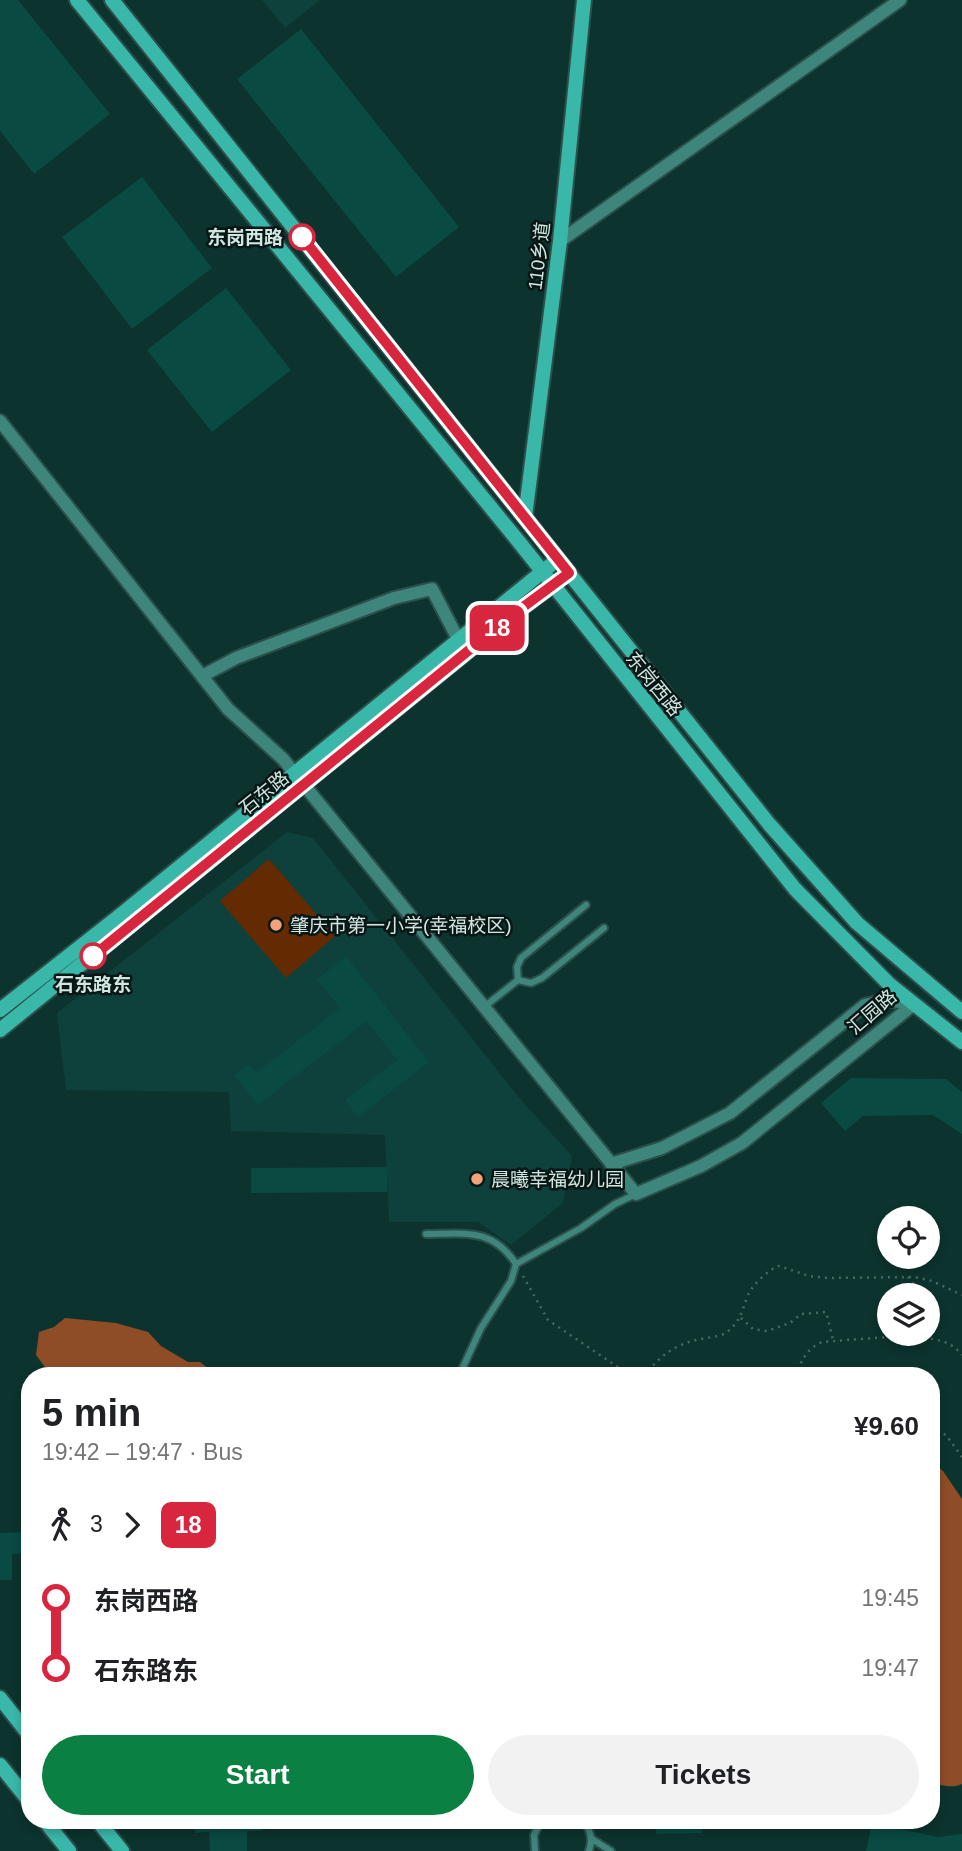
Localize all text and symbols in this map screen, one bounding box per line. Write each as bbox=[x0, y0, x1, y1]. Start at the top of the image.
street label: 110乡道 bbox=[524, 221, 554, 291]
marker: 东岗西路 bbox=[289, 224, 315, 250]
place label: 东岗西路 bbox=[207, 227, 283, 248]
line badge: 18 bbox=[466, 605, 528, 651]
text: 18 bbox=[484, 614, 510, 641]
street label: 东岗西路 bbox=[622, 648, 686, 720]
street label: 石东路 bbox=[235, 767, 293, 819]
place label: 肇庆市第一小学(幸福校区) bbox=[290, 915, 512, 936]
marker: 肇庆市第一小学(幸福校区) bbox=[268, 917, 284, 933]
marker: 石东路东 bbox=[80, 943, 106, 969]
place label: 石东路东 bbox=[55, 974, 131, 995]
street label: 汇园路 bbox=[844, 985, 900, 1039]
place label: 晨曦幸福幼儿园 bbox=[491, 1169, 624, 1190]
marker: 晨曦幸福幼儿园 bbox=[469, 1171, 485, 1187]
map controls bbox=[877, 1206, 940, 1346]
button: locate bbox=[877, 1206, 940, 1269]
button: layers bbox=[877, 1283, 940, 1346]
text: 5 min bbox=[42, 1392, 141, 1434]
text: ¥9.60 bbox=[854, 1411, 919, 1441]
text: 19:42 – 19:47 · Bus bbox=[42, 1439, 243, 1465]
icon: walk bbox=[42, 1506, 80, 1544]
icon: forward bbox=[113, 1506, 151, 1544]
text: 3 bbox=[90, 1511, 103, 1537]
text: 18 bbox=[175, 1511, 202, 1538]
text: 19:45 bbox=[861, 1585, 919, 1611]
text: 东岗西路 bbox=[94, 1586, 198, 1616]
text: 19:47 bbox=[861, 1655, 919, 1681]
text: 石东路东 bbox=[94, 1656, 198, 1686]
button: Start bbox=[42, 1735, 474, 1815]
button: Tickets bbox=[488, 1735, 919, 1815]

